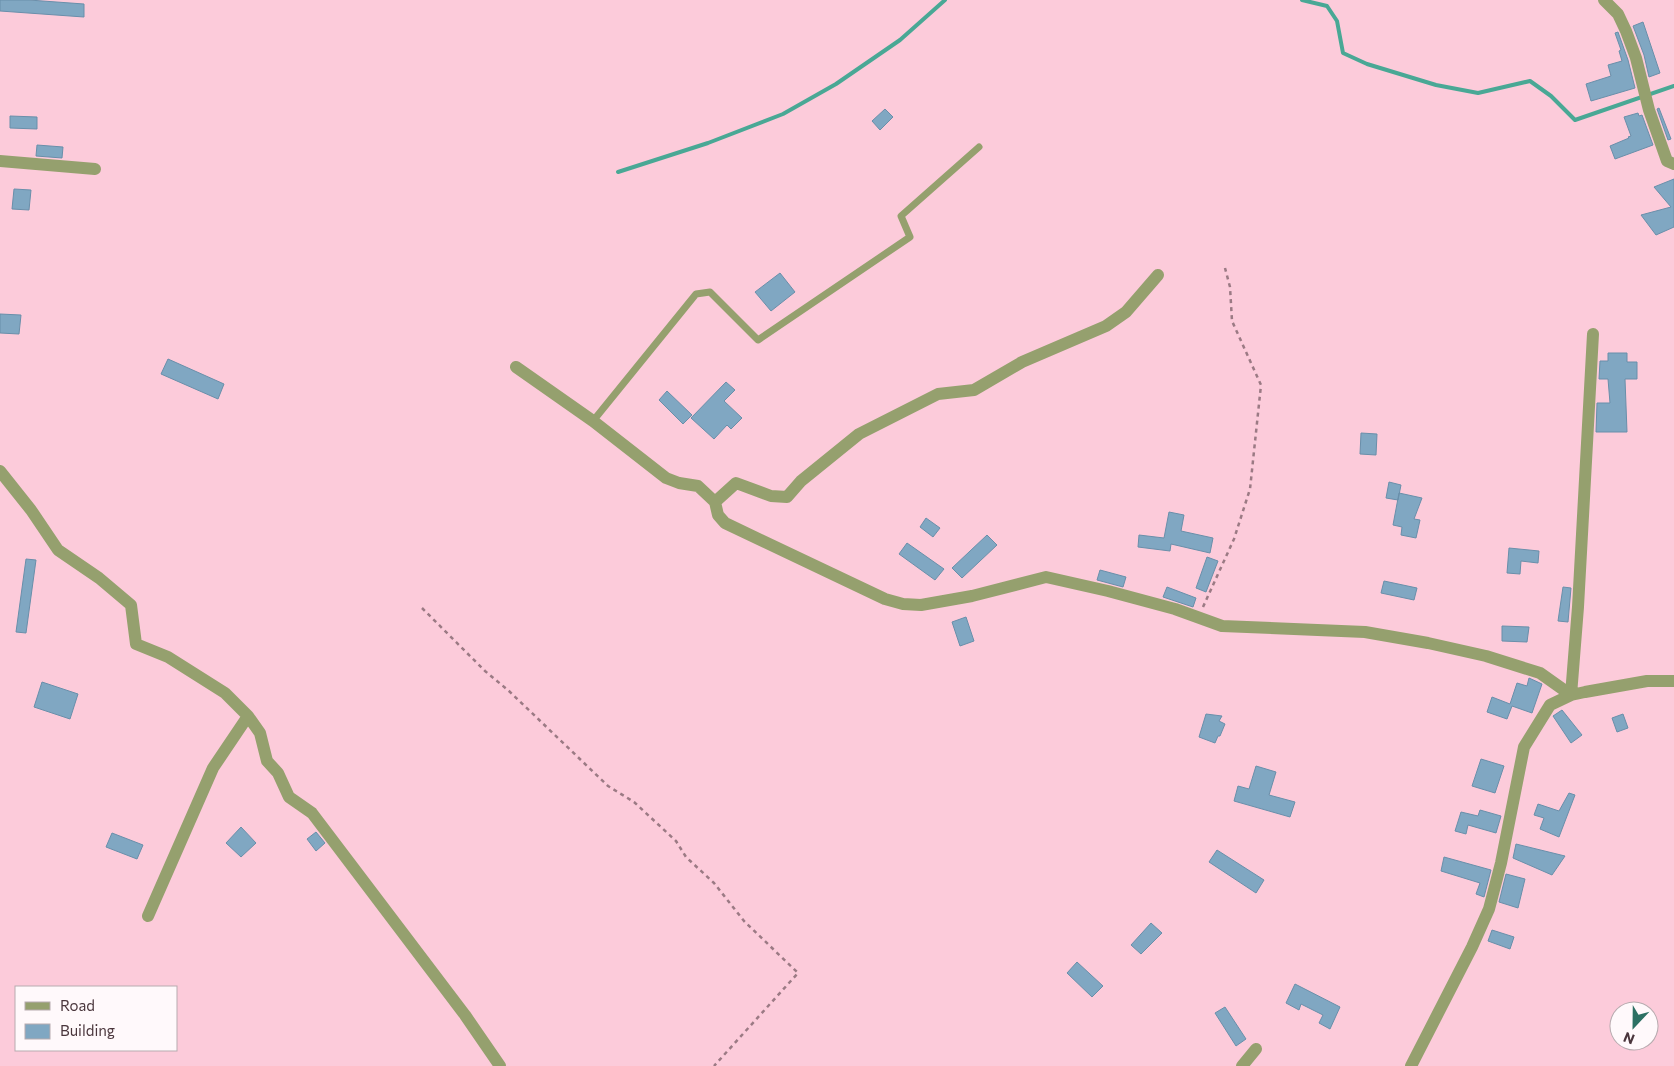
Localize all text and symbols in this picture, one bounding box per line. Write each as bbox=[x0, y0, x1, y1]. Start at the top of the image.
legend bbox=[15, 986, 178, 1051]
text: Road bbox=[60, 996, 95, 1014]
north arrow bbox=[1609, 1001, 1659, 1051]
text: Building bbox=[60, 1021, 115, 1039]
text: N bbox=[1621, 1029, 1637, 1048]

